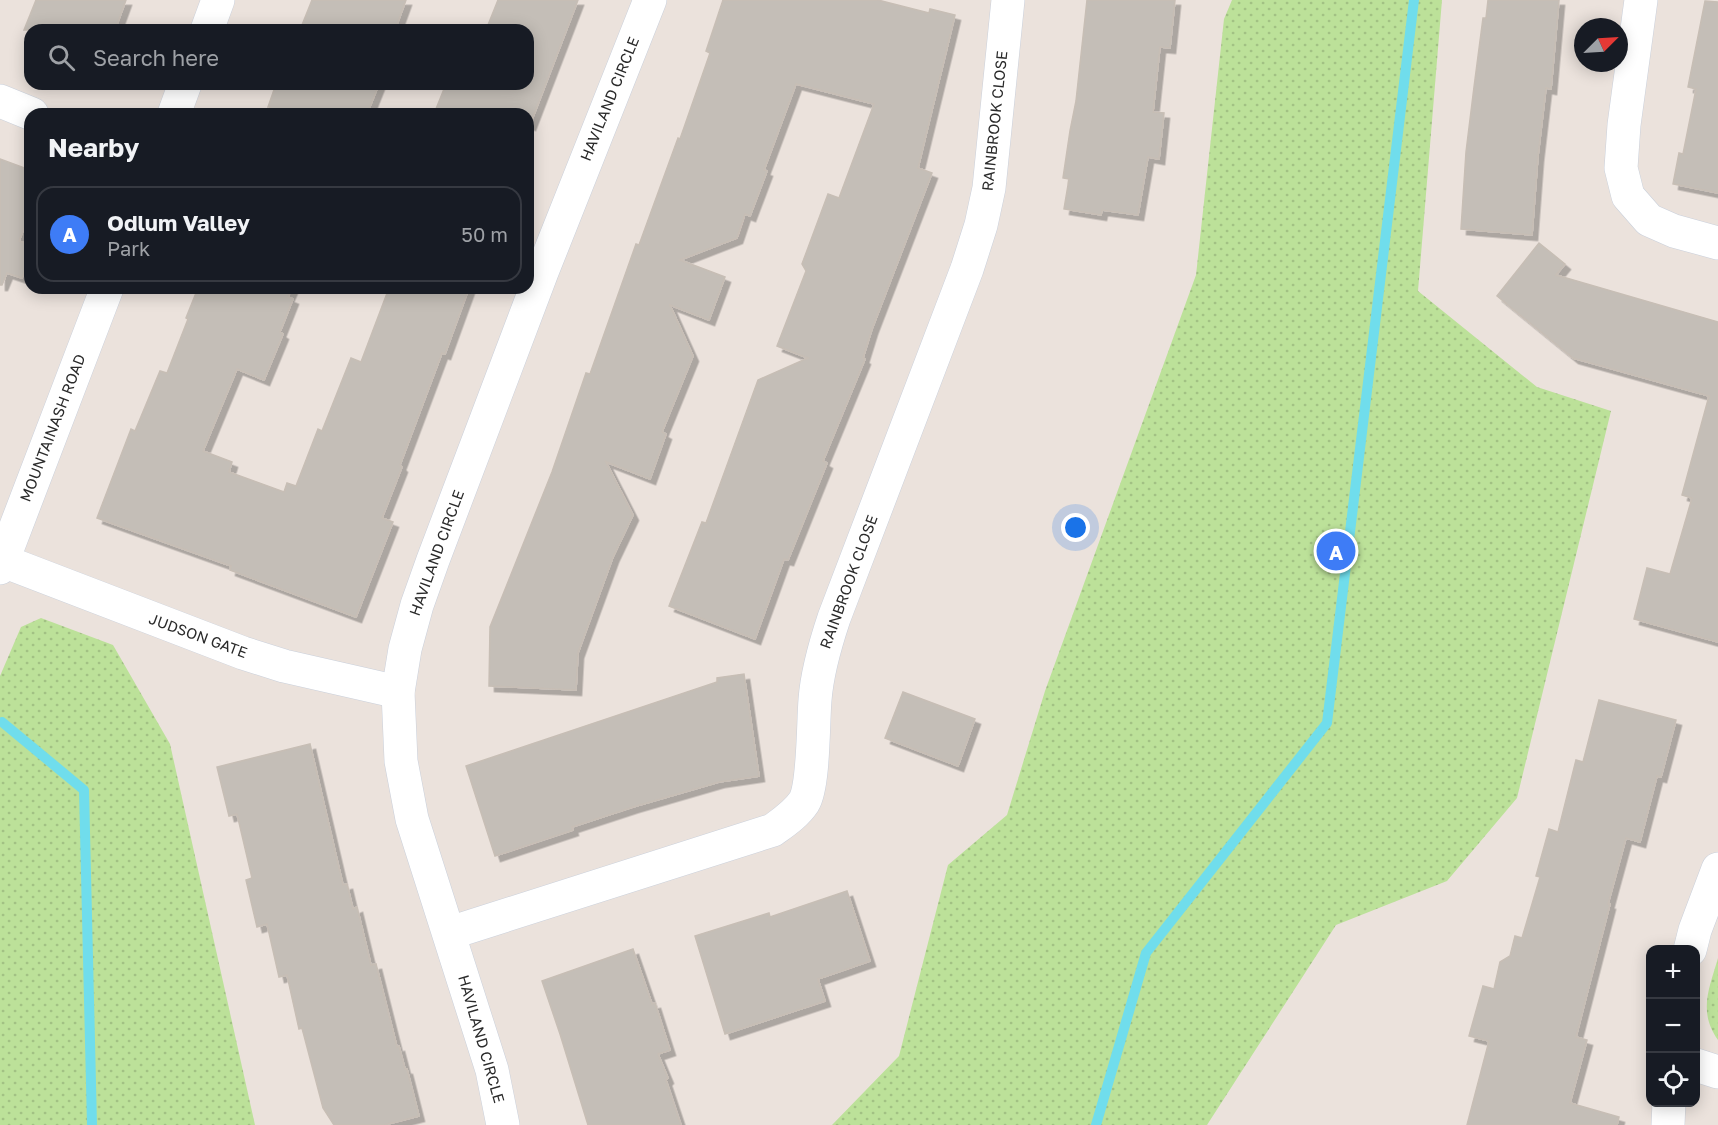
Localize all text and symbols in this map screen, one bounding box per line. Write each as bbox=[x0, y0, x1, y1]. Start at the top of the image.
north arrow bbox=[1574, 18, 1628, 72]
search box bbox=[24, 24, 534, 90]
street label: HAVILAND CIRCLE bbox=[576, 34, 642, 163]
icon: search bbox=[45, 41, 78, 74]
text: Search here bbox=[93, 44, 219, 71]
street label: RAINBROOK CLOSE bbox=[978, 50, 1010, 192]
text: Nearby bbox=[48, 132, 139, 163]
text: Odlum Valley bbox=[107, 209, 250, 236]
text: A bbox=[62, 222, 77, 246]
text: 50 m bbox=[461, 222, 508, 246]
text: Park bbox=[107, 236, 150, 260]
street label: MOUNTAINASH ROAD bbox=[16, 351, 89, 504]
street label: HAVILAND CIRCLE bbox=[405, 487, 467, 618]
street label: RAINBROOK CLOSE bbox=[816, 512, 881, 651]
your location bbox=[1061, 513, 1090, 542]
pin: A bbox=[1316, 528, 1356, 574]
street label: JUDSON GATE bbox=[147, 609, 250, 661]
map controls bbox=[1646, 945, 1700, 1107]
button: + bbox=[1646, 945, 1700, 999]
street label: HAVILAND CIRCLE bbox=[455, 973, 509, 1105]
button: − bbox=[1646, 999, 1700, 1053]
button: locate bbox=[1646, 1053, 1700, 1107]

